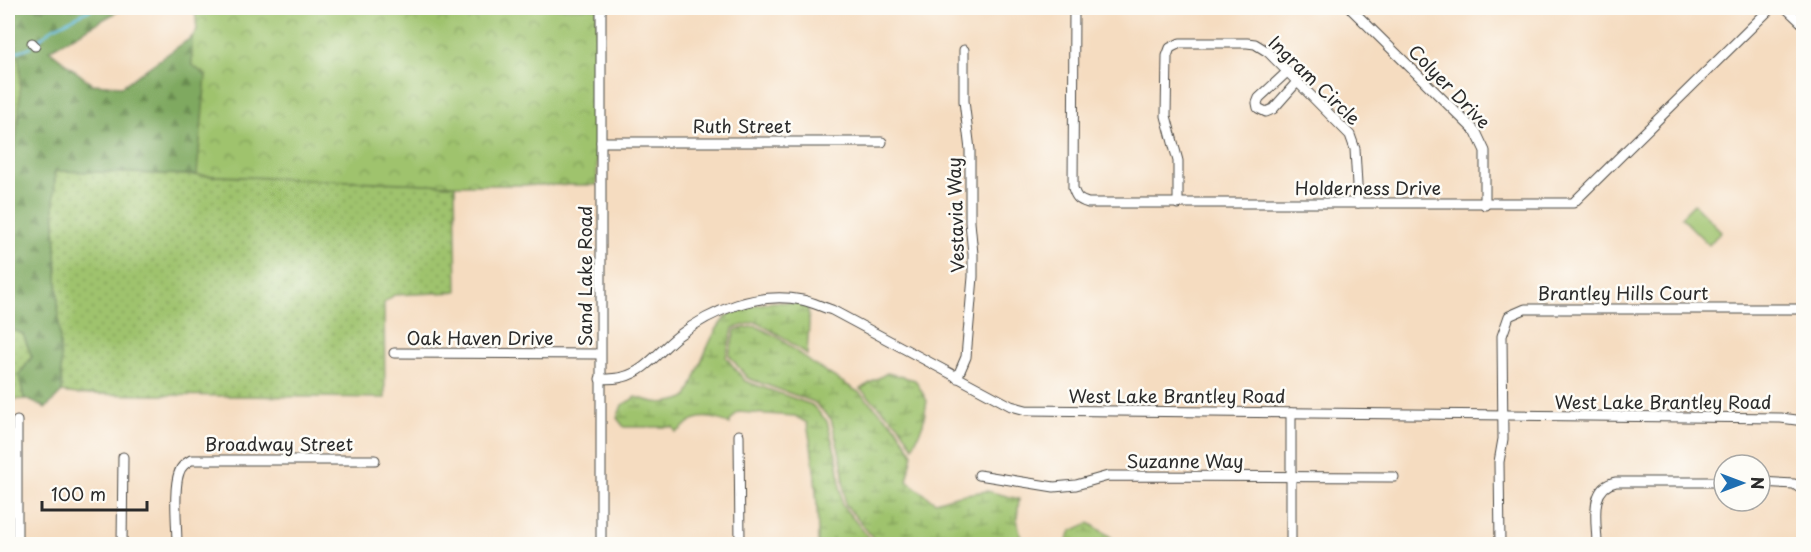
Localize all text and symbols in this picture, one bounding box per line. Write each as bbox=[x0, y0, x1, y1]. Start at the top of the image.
street label: Ingram Circle bbox=[1263, 29, 1367, 131]
street label: Colyer Drive bbox=[1403, 38, 1497, 134]
street label: Ruth Street bbox=[693, 112, 791, 139]
street label: Vestavia Way bbox=[939, 157, 971, 273]
street label: Holderness Drive bbox=[1295, 174, 1441, 201]
street label: Sand Lake Road bbox=[571, 206, 598, 346]
street label: Brantley Hills Court bbox=[1538, 279, 1708, 306]
street label: Oak Haven Drive bbox=[406, 324, 554, 351]
street label: West Lake Brantley Road bbox=[1069, 382, 1285, 409]
street label: West Lake Brantley Road bbox=[1555, 388, 1771, 415]
street label: Broadway Street bbox=[205, 430, 353, 457]
street label: Suzanne Way bbox=[1126, 447, 1244, 474]
north arrow bbox=[1712, 453, 1772, 513]
scale bar bbox=[42, 474, 147, 512]
text: N bbox=[1746, 477, 1770, 489]
text: 100 m bbox=[51, 480, 106, 507]

